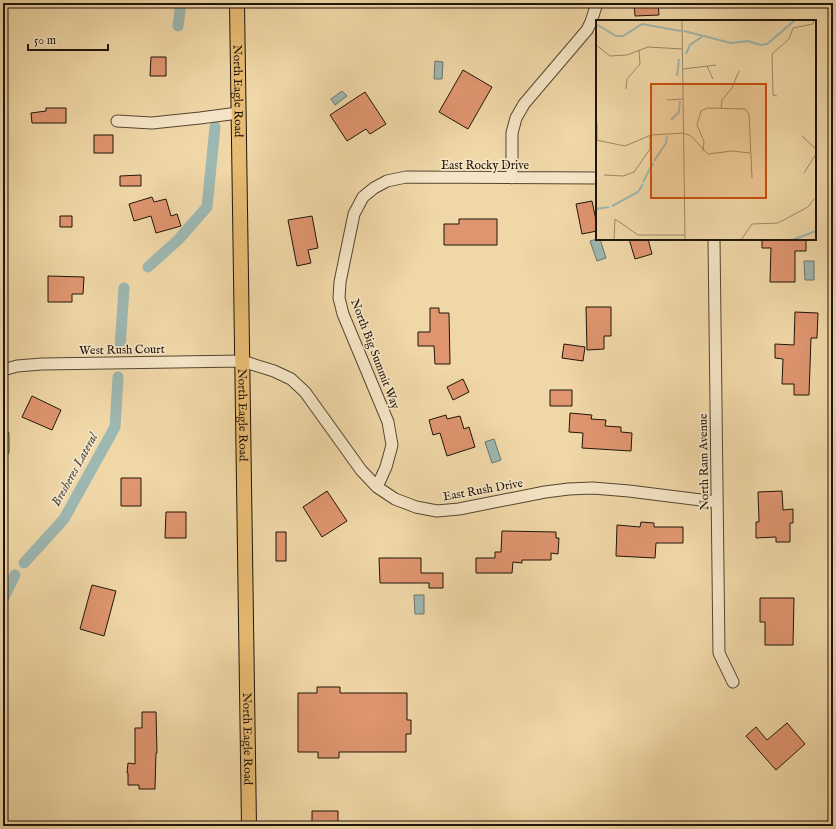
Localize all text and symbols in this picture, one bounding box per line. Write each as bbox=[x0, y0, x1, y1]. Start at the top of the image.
inset map bbox=[596, 20, 816, 240]
scale bar bbox=[28, 26, 108, 52]
text: 50 m bbox=[34, 33, 56, 48]
street label: North Eagle Road bbox=[230, 45, 246, 138]
street label: East Rocky Drive bbox=[441, 158, 530, 173]
street label: North Big Summit Way bbox=[347, 297, 403, 411]
street label: West Rush Court bbox=[79, 342, 165, 358]
street label: North Eagle Road bbox=[235, 369, 251, 462]
street label: North Ram Avenue bbox=[696, 413, 712, 511]
water label: Bresheres Lateral bbox=[48, 429, 103, 510]
street label: East Rush Drive bbox=[442, 476, 525, 504]
street label: North Eagle Road bbox=[240, 693, 256, 786]

